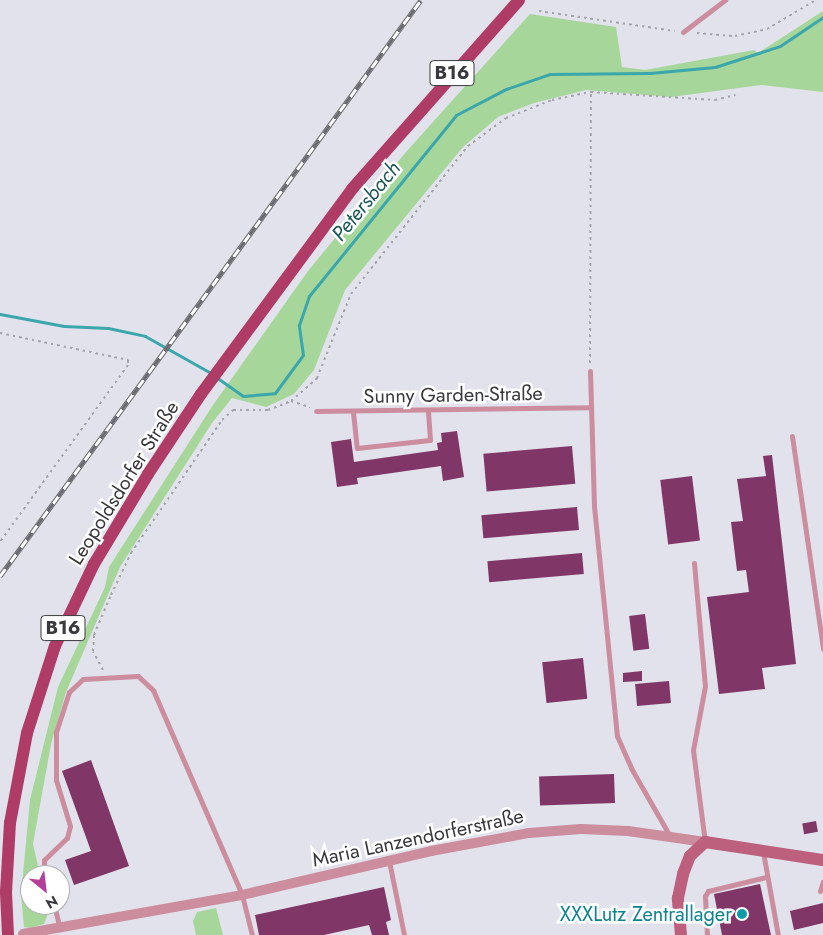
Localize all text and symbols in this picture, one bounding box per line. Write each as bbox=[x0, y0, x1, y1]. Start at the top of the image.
road number: B16 bbox=[430, 56, 474, 90]
water label: Petersbach bbox=[326, 156, 406, 246]
street label: Sunny Garden-Straße bbox=[363, 381, 543, 409]
street label: Leopoldsdorfer Straße bbox=[64, 397, 184, 569]
road number: B16 bbox=[40, 612, 86, 644]
street label: Maria Lanzendorferstraße bbox=[310, 804, 526, 872]
north arrow bbox=[20, 865, 70, 915]
text: N bbox=[42, 891, 62, 914]
place label: XXXLutz Zentrallager bbox=[560, 902, 732, 926]
marker: XXXLutz Zentrallager bbox=[736, 908, 748, 920]

